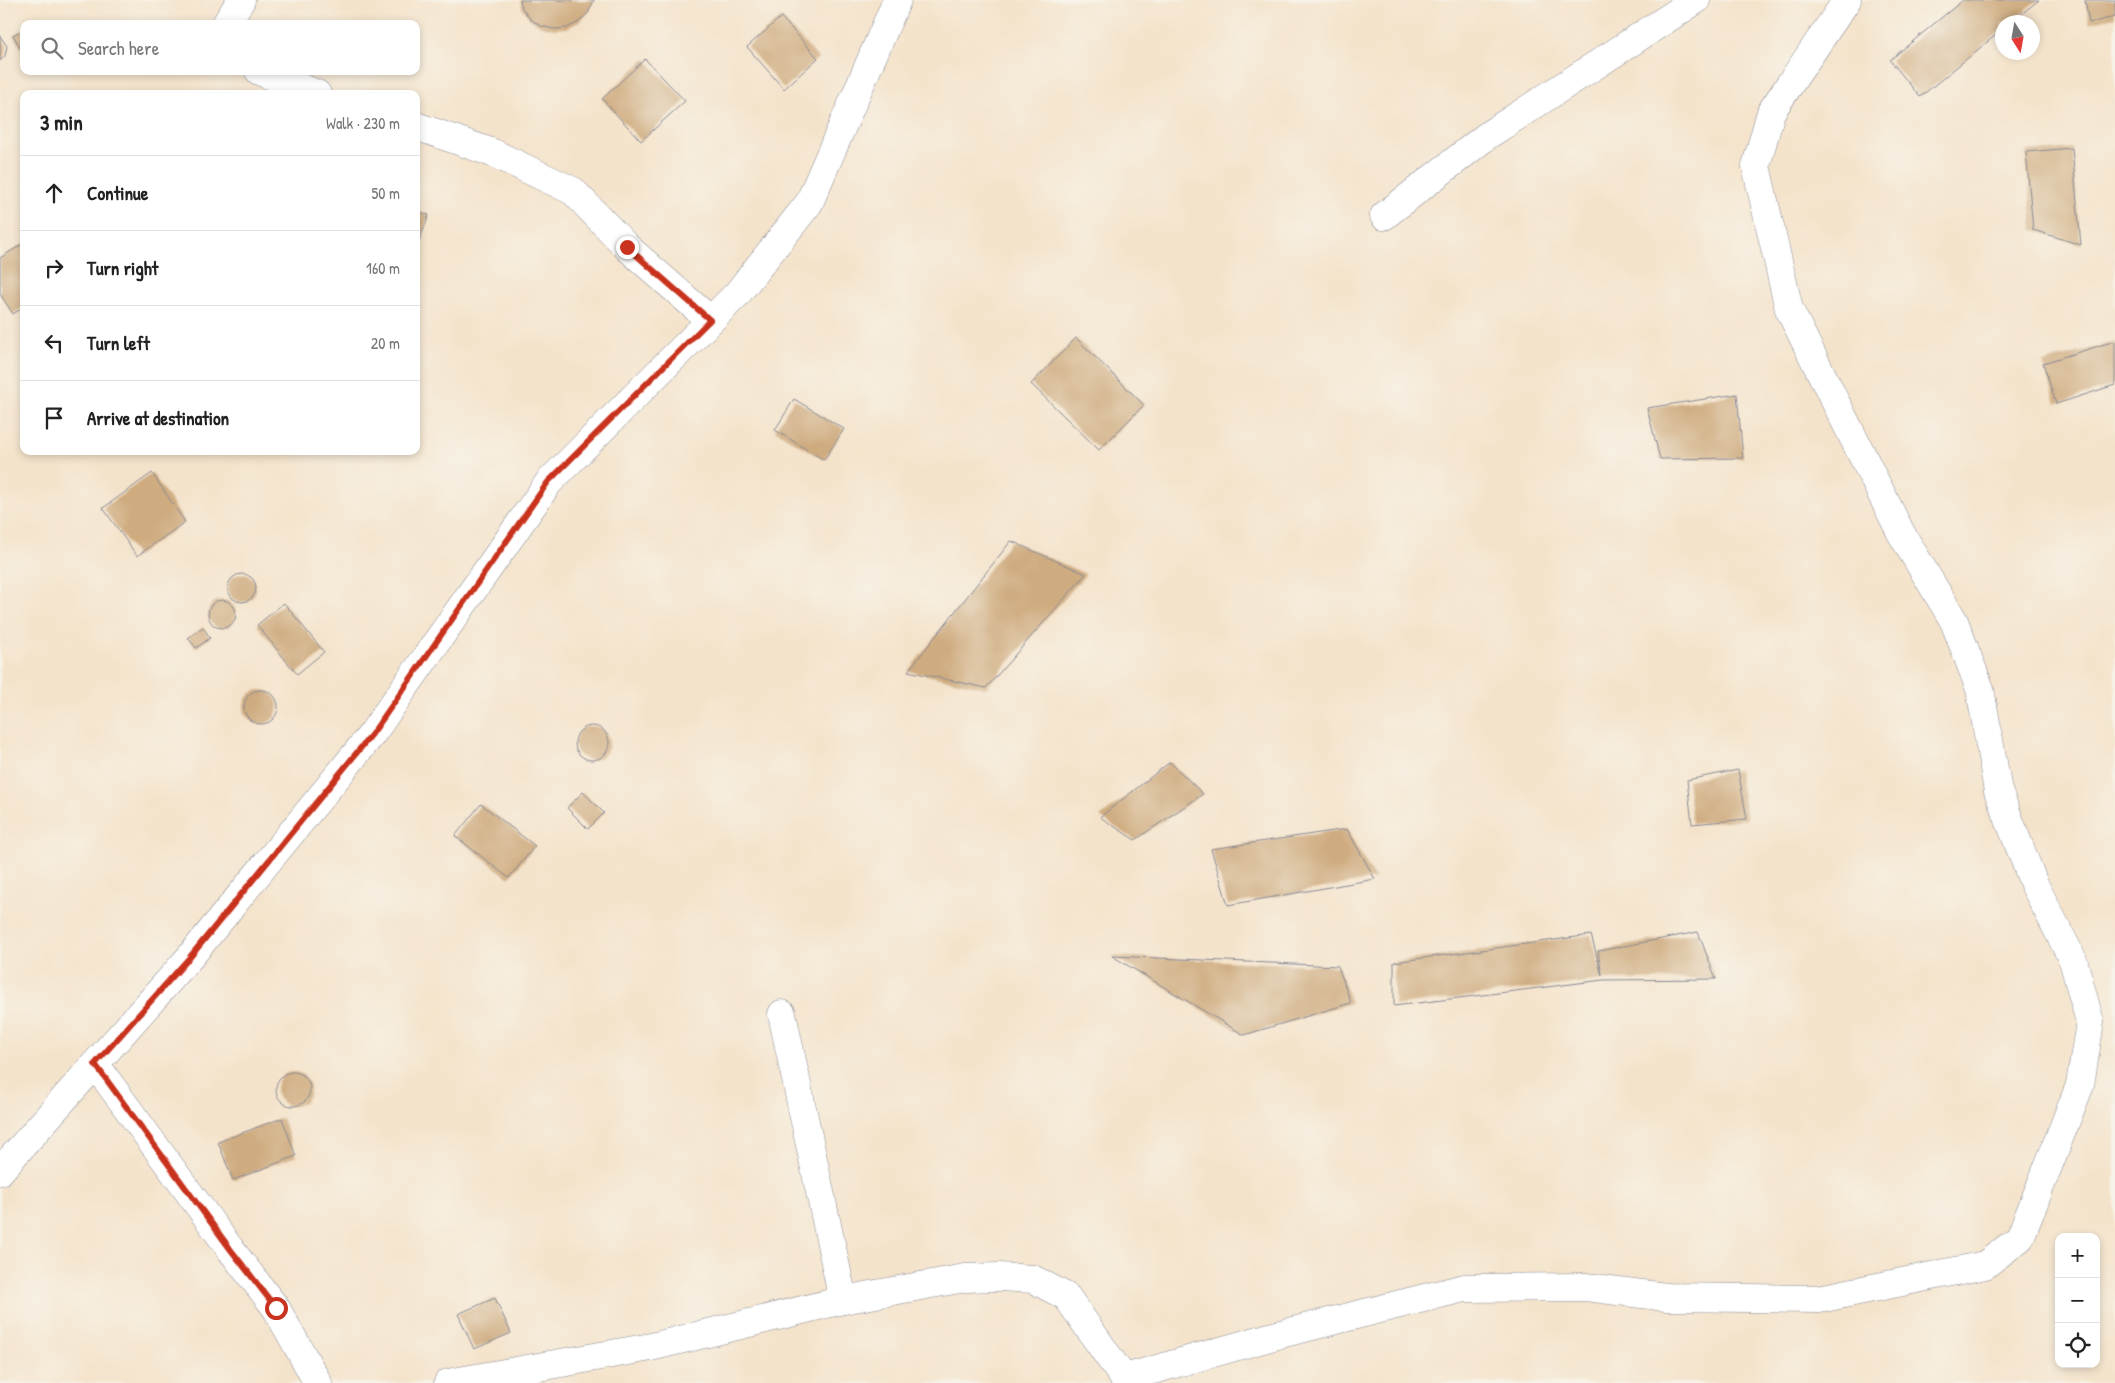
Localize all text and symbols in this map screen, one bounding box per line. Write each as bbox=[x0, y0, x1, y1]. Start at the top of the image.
north arrow bbox=[1995, 15, 2040, 60]
search box bbox=[20, 20, 420, 75]
icon: search bbox=[38, 34, 66, 62]
text: Search here bbox=[78, 35, 159, 61]
text: 3 min bbox=[40, 108, 83, 137]
text: Walk · 230 m bbox=[326, 112, 400, 134]
icon: ahead bbox=[40, 179, 68, 207]
text: Continue bbox=[87, 180, 148, 206]
text: 50 m bbox=[372, 182, 400, 204]
route end bbox=[616, 236, 639, 259]
icon: right bbox=[40, 254, 68, 282]
text: Turn right bbox=[87, 255, 158, 281]
text: 160 m bbox=[366, 257, 400, 279]
icon: left bbox=[40, 329, 68, 357]
text: Turn left bbox=[87, 330, 150, 356]
text: 20 m bbox=[371, 332, 400, 354]
icon: arrive bbox=[40, 404, 68, 432]
text: Arrive at destination bbox=[87, 405, 229, 431]
map controls bbox=[2055, 1233, 2100, 1368]
button: + bbox=[2055, 1233, 2100, 1278]
button: − bbox=[2055, 1278, 2100, 1323]
route start bbox=[265, 1297, 288, 1320]
button: locate bbox=[2055, 1323, 2100, 1368]

